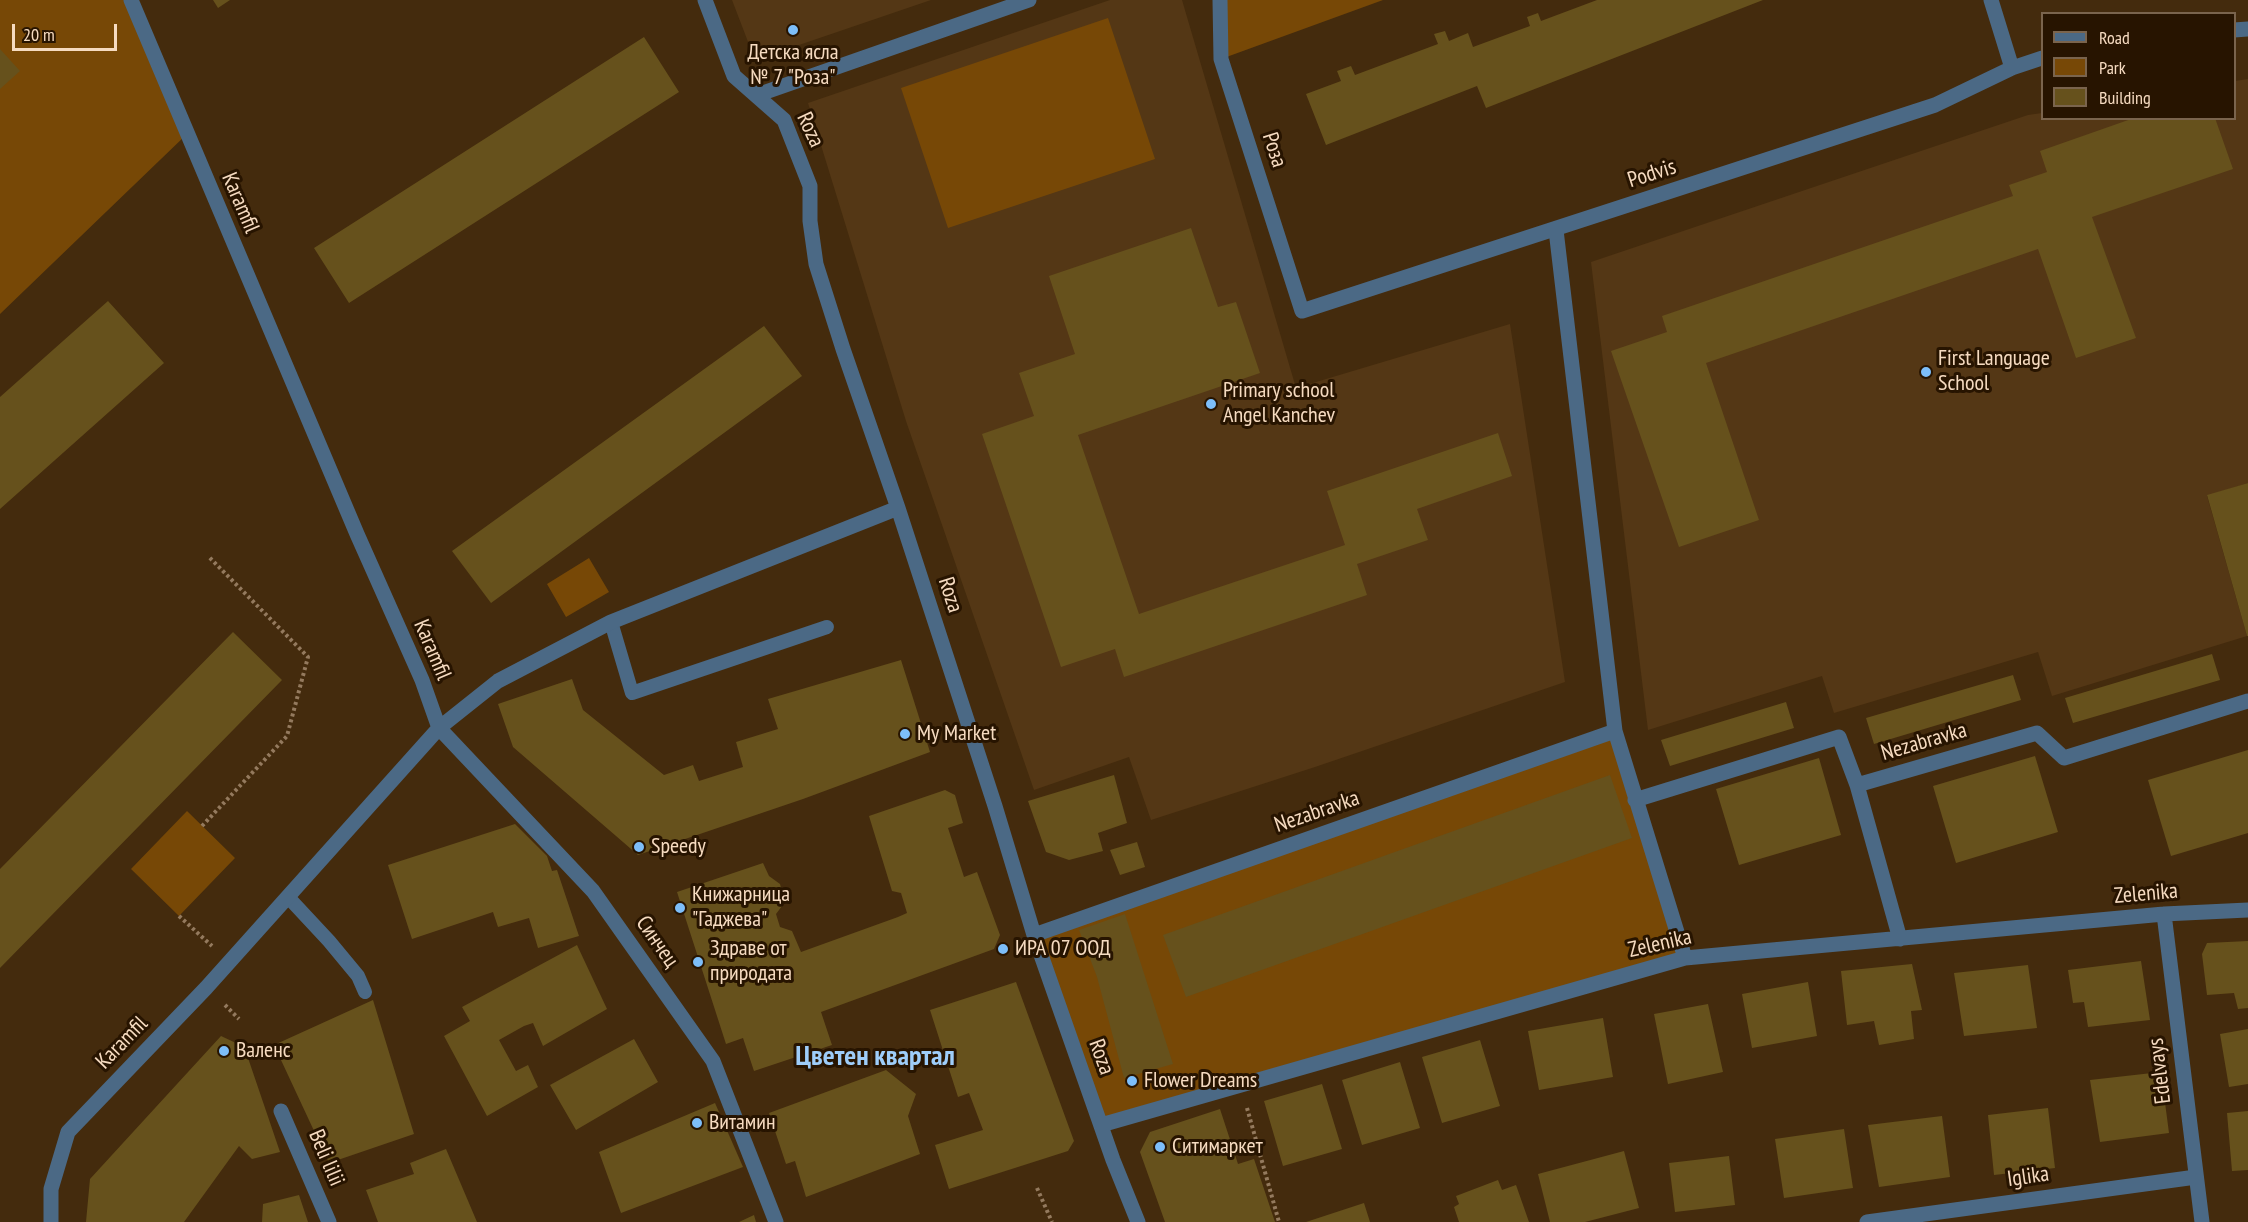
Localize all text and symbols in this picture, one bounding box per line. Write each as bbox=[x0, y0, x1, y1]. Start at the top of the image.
scale bar bbox=[15, 12, 120, 50]
legend bbox=[2041, 12, 2236, 120]
text: 20 m bbox=[23, 23, 55, 46]
marker: Детска ясла № 7 "Роза" bbox=[786, 23, 800, 37]
text: Road bbox=[2099, 26, 2130, 49]
place label: Детска ясла № 7 "Роза" bbox=[747, 40, 839, 92]
text: Park bbox=[2099, 56, 2126, 79]
text: Building bbox=[2099, 86, 2151, 109]
street label: Roza bbox=[791, 108, 829, 152]
street label: Роза bbox=[1256, 129, 1292, 171]
street label: Podvis bbox=[1625, 154, 1679, 194]
street label: Karamfil bbox=[216, 169, 264, 237]
place label: First Language School bbox=[1938, 346, 2050, 398]
marker: First Language School bbox=[1919, 365, 1933, 379]
place label: Primary school Angel Kanchev bbox=[1223, 378, 1335, 430]
marker: Primary school Angel Kanchev bbox=[1204, 397, 1218, 411]
street label: Roza bbox=[932, 574, 968, 616]
street label: Karamfil bbox=[408, 616, 456, 684]
street label: Nezabravka bbox=[1878, 717, 1970, 767]
place label: My Market bbox=[917, 721, 996, 747]
marker: My Market bbox=[898, 727, 912, 741]
street label: Nezabravka bbox=[1271, 785, 1363, 839]
place label: Speedy bbox=[651, 834, 706, 860]
marker: Speedy bbox=[632, 840, 646, 854]
street label: Zelenika bbox=[2113, 878, 2179, 910]
place label: Книжарница "Гаджева" bbox=[692, 882, 790, 933]
marker: Книжарница "Гаджева" bbox=[673, 901, 687, 915]
street label: Синчец bbox=[630, 911, 684, 973]
street label: Zelenika bbox=[1626, 924, 1694, 964]
place label: Здраве от природата bbox=[710, 936, 792, 987]
place label: ИРА 07 ООД bbox=[1015, 936, 1111, 962]
marker: ИРА 07 ООД bbox=[996, 942, 1010, 956]
marker: Здраве от природата bbox=[691, 955, 705, 969]
street label: Karamfil bbox=[91, 1011, 153, 1075]
street label: Roza bbox=[1082, 1036, 1120, 1078]
street label: Edelvays bbox=[2143, 1037, 2177, 1105]
place label: Валенс bbox=[236, 1038, 291, 1064]
district label: Цветен квартал bbox=[795, 1040, 955, 1074]
marker: Валенс bbox=[217, 1044, 231, 1058]
place label: Flower Dreams bbox=[1144, 1068, 1257, 1094]
marker: Flower Dreams bbox=[1125, 1074, 1139, 1088]
place label: Витамин bbox=[709, 1110, 776, 1136]
marker: Витамин bbox=[690, 1116, 704, 1130]
street label: Beli lilii bbox=[302, 1126, 350, 1190]
place label: Ситимаркет bbox=[1172, 1134, 1263, 1160]
marker: Ситимаркет bbox=[1153, 1140, 1167, 1154]
street label: Iglika bbox=[2005, 1161, 2051, 1193]

